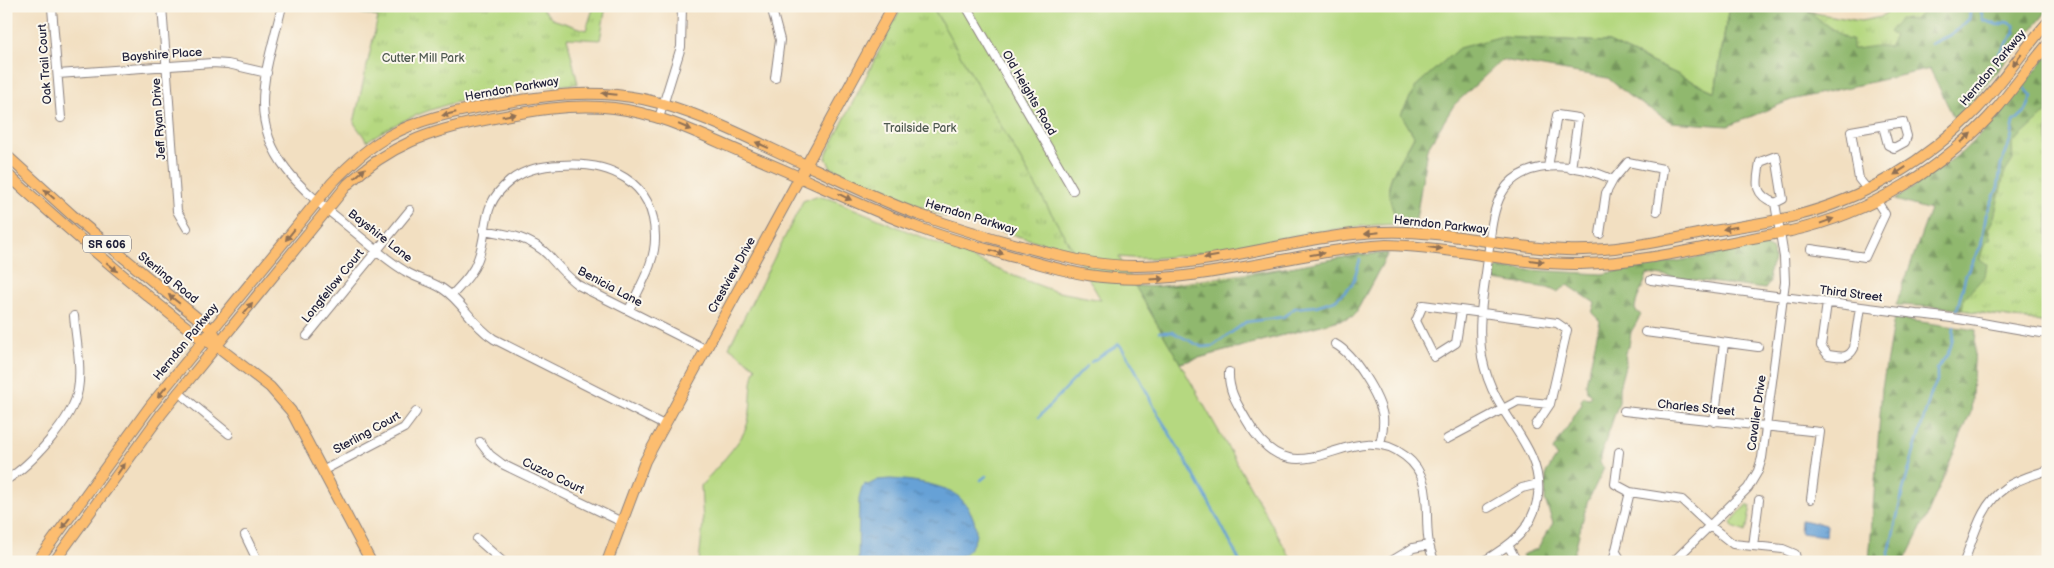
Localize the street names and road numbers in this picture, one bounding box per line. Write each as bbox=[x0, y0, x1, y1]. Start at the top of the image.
street label: Oak Trail Court bbox=[35, 23, 55, 105]
street label: Herndon Parkway bbox=[1957, 26, 2030, 109]
street label: Bayshire Place bbox=[121, 45, 203, 65]
street label: Old Heights Road bbox=[999, 48, 1060, 138]
street label: Herndon Parkway bbox=[464, 73, 561, 105]
street label: Jeff Ryan Drive bbox=[149, 78, 169, 160]
street label: Herndon Parkway bbox=[923, 196, 1019, 238]
street label: Bayshire Lane bbox=[345, 206, 415, 266]
street label: Herndon Parkway bbox=[1393, 213, 1490, 237]
street label: Crestview Drive bbox=[705, 234, 759, 316]
road number: SR 606 bbox=[83, 235, 131, 252]
street label: Longfellow Court bbox=[299, 246, 368, 326]
street label: Sterling Road bbox=[135, 249, 201, 307]
street label: Benicia Lane bbox=[575, 264, 645, 310]
street label: Third Street bbox=[1819, 283, 1884, 305]
street label: Herndon Parkway bbox=[150, 300, 222, 384]
street label: Cavalier Drive bbox=[1744, 374, 1770, 452]
street label: Charles Street bbox=[1656, 396, 1736, 420]
street label: Sterling Court bbox=[331, 408, 403, 458]
street label: Cuzco Court bbox=[519, 455, 587, 498]

